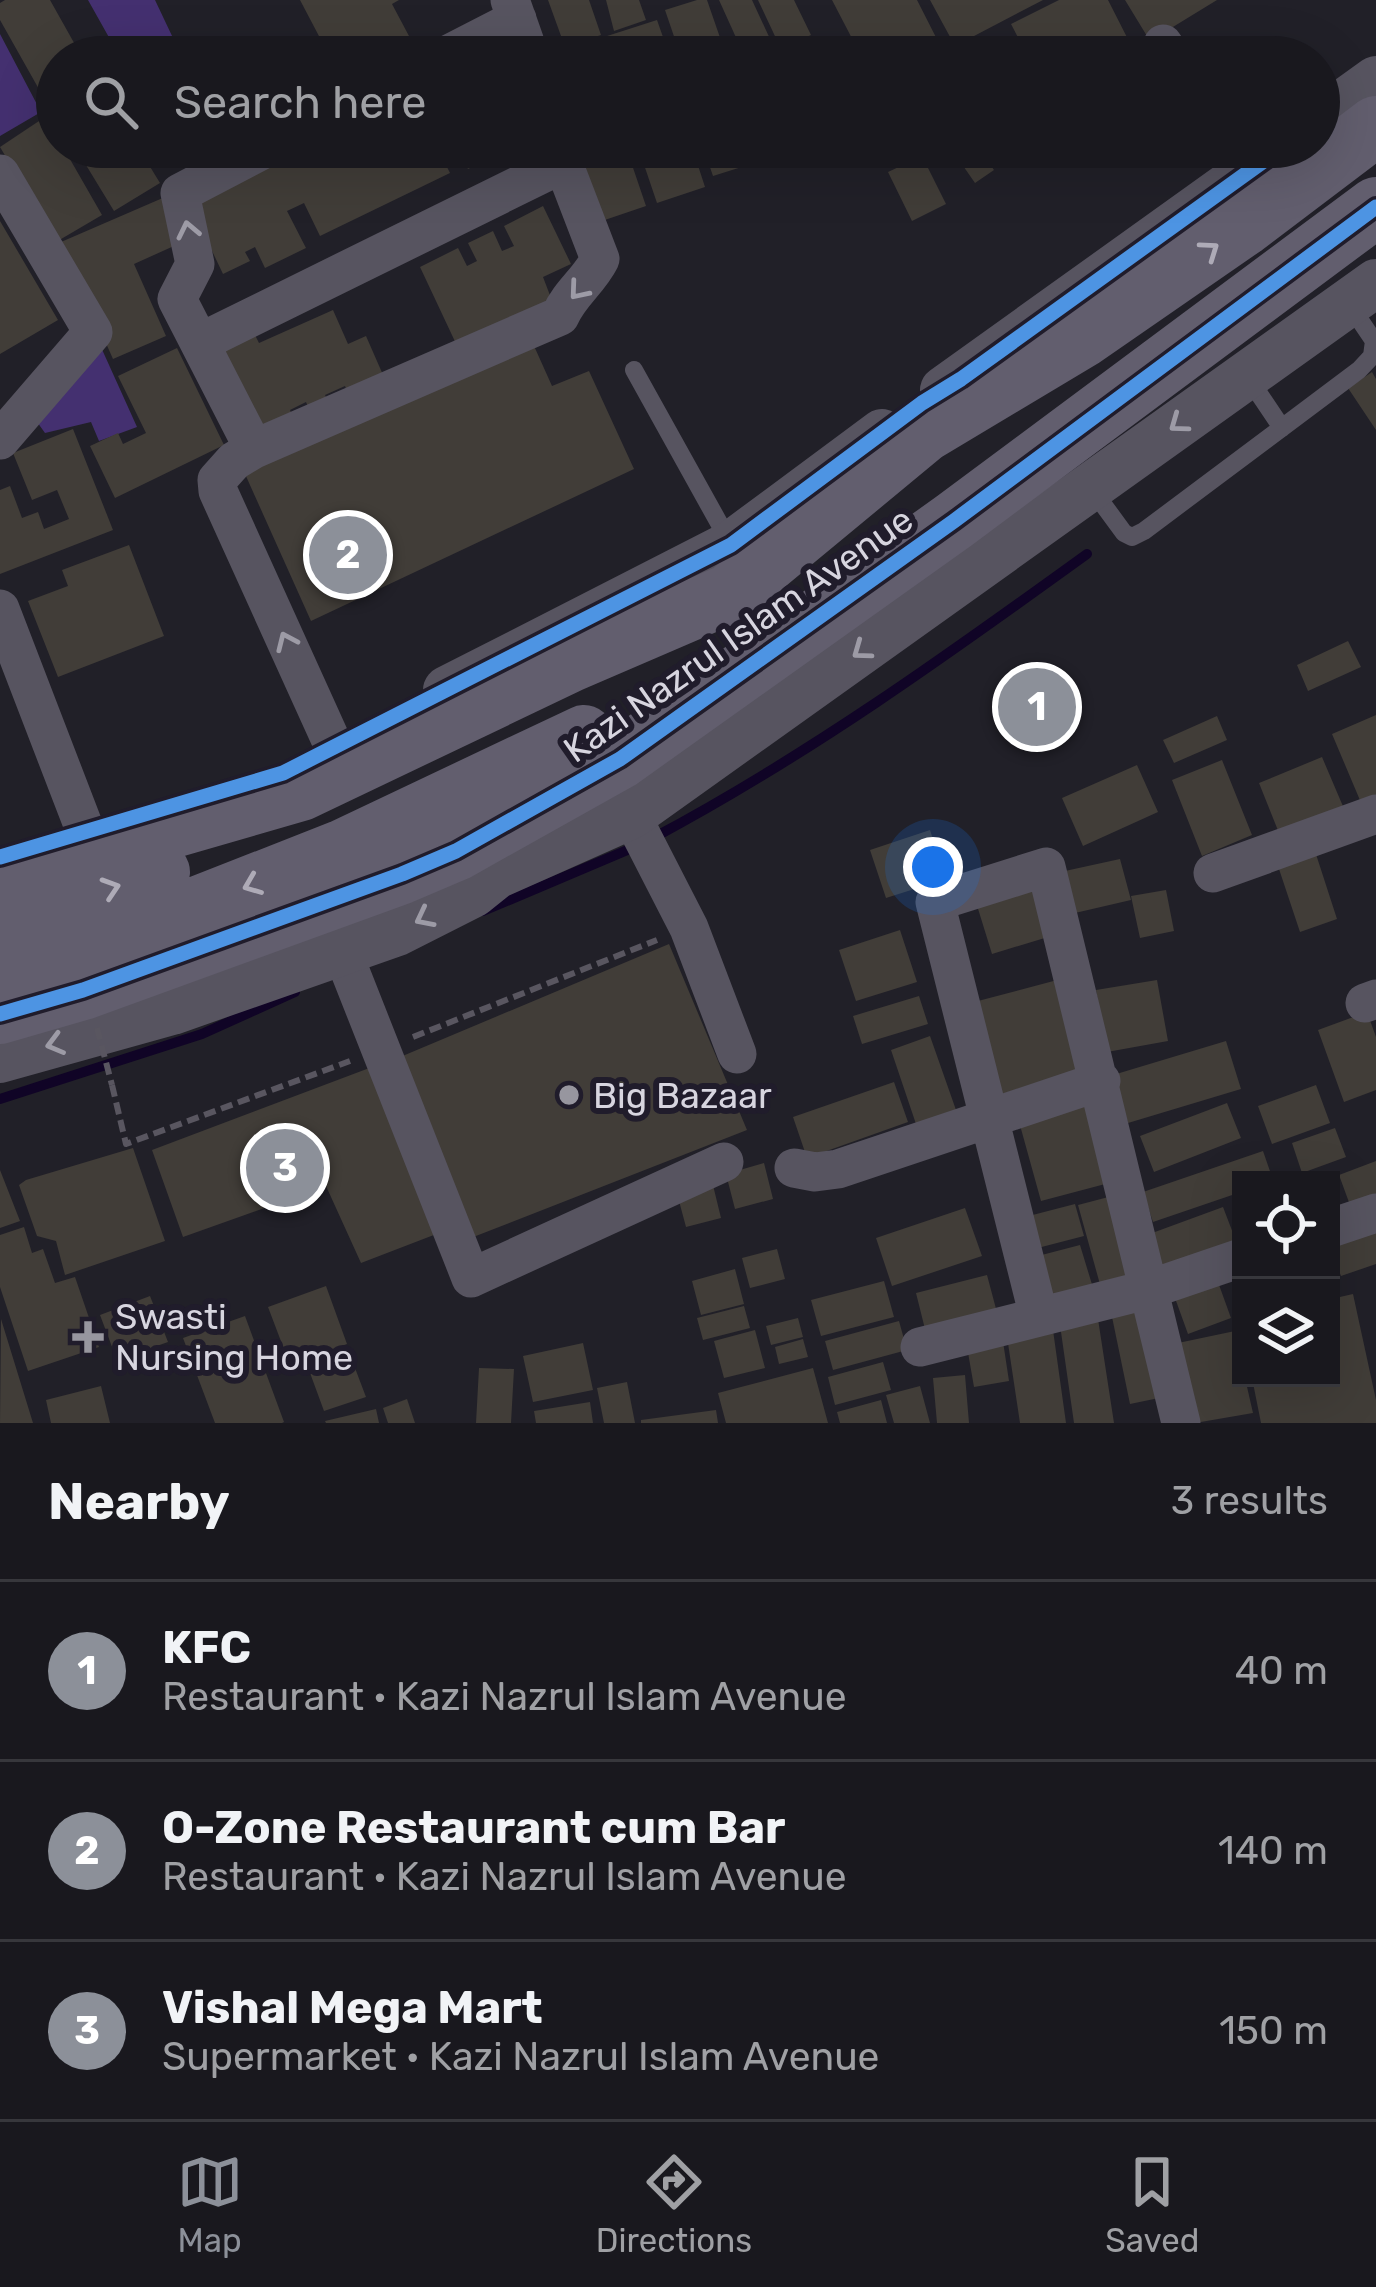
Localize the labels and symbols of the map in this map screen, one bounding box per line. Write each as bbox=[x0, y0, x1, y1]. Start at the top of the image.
one-way arrow bbox=[176, 220, 201, 240]
one-way arrow bbox=[1197, 242, 1219, 264]
one-way arrow bbox=[570, 277, 592, 299]
one-way arrow bbox=[1169, 410, 1191, 432]
street label: Kazi Nazrul Islam Avenue bbox=[556, 497, 921, 771]
pin: 2 bbox=[309, 510, 387, 600]
one-way arrow bbox=[276, 632, 300, 653]
one-way arrow bbox=[853, 636, 874, 658]
pin: 1 bbox=[998, 662, 1076, 752]
your location bbox=[903, 837, 963, 897]
one-way arrow bbox=[243, 871, 264, 895]
one-way arrow bbox=[100, 878, 121, 903]
one-way arrow bbox=[414, 904, 436, 927]
one-way arrow bbox=[45, 1029, 65, 1054]
place label: Big Bazaar bbox=[593, 1074, 772, 1117]
marker: Big Bazaar bbox=[556, 1082, 582, 1108]
pin: 3 bbox=[246, 1123, 324, 1213]
place label: Swasti Nursing Home bbox=[115, 1295, 353, 1379]
marker: Swasti Nursing Home bbox=[72, 1321, 104, 1353]

